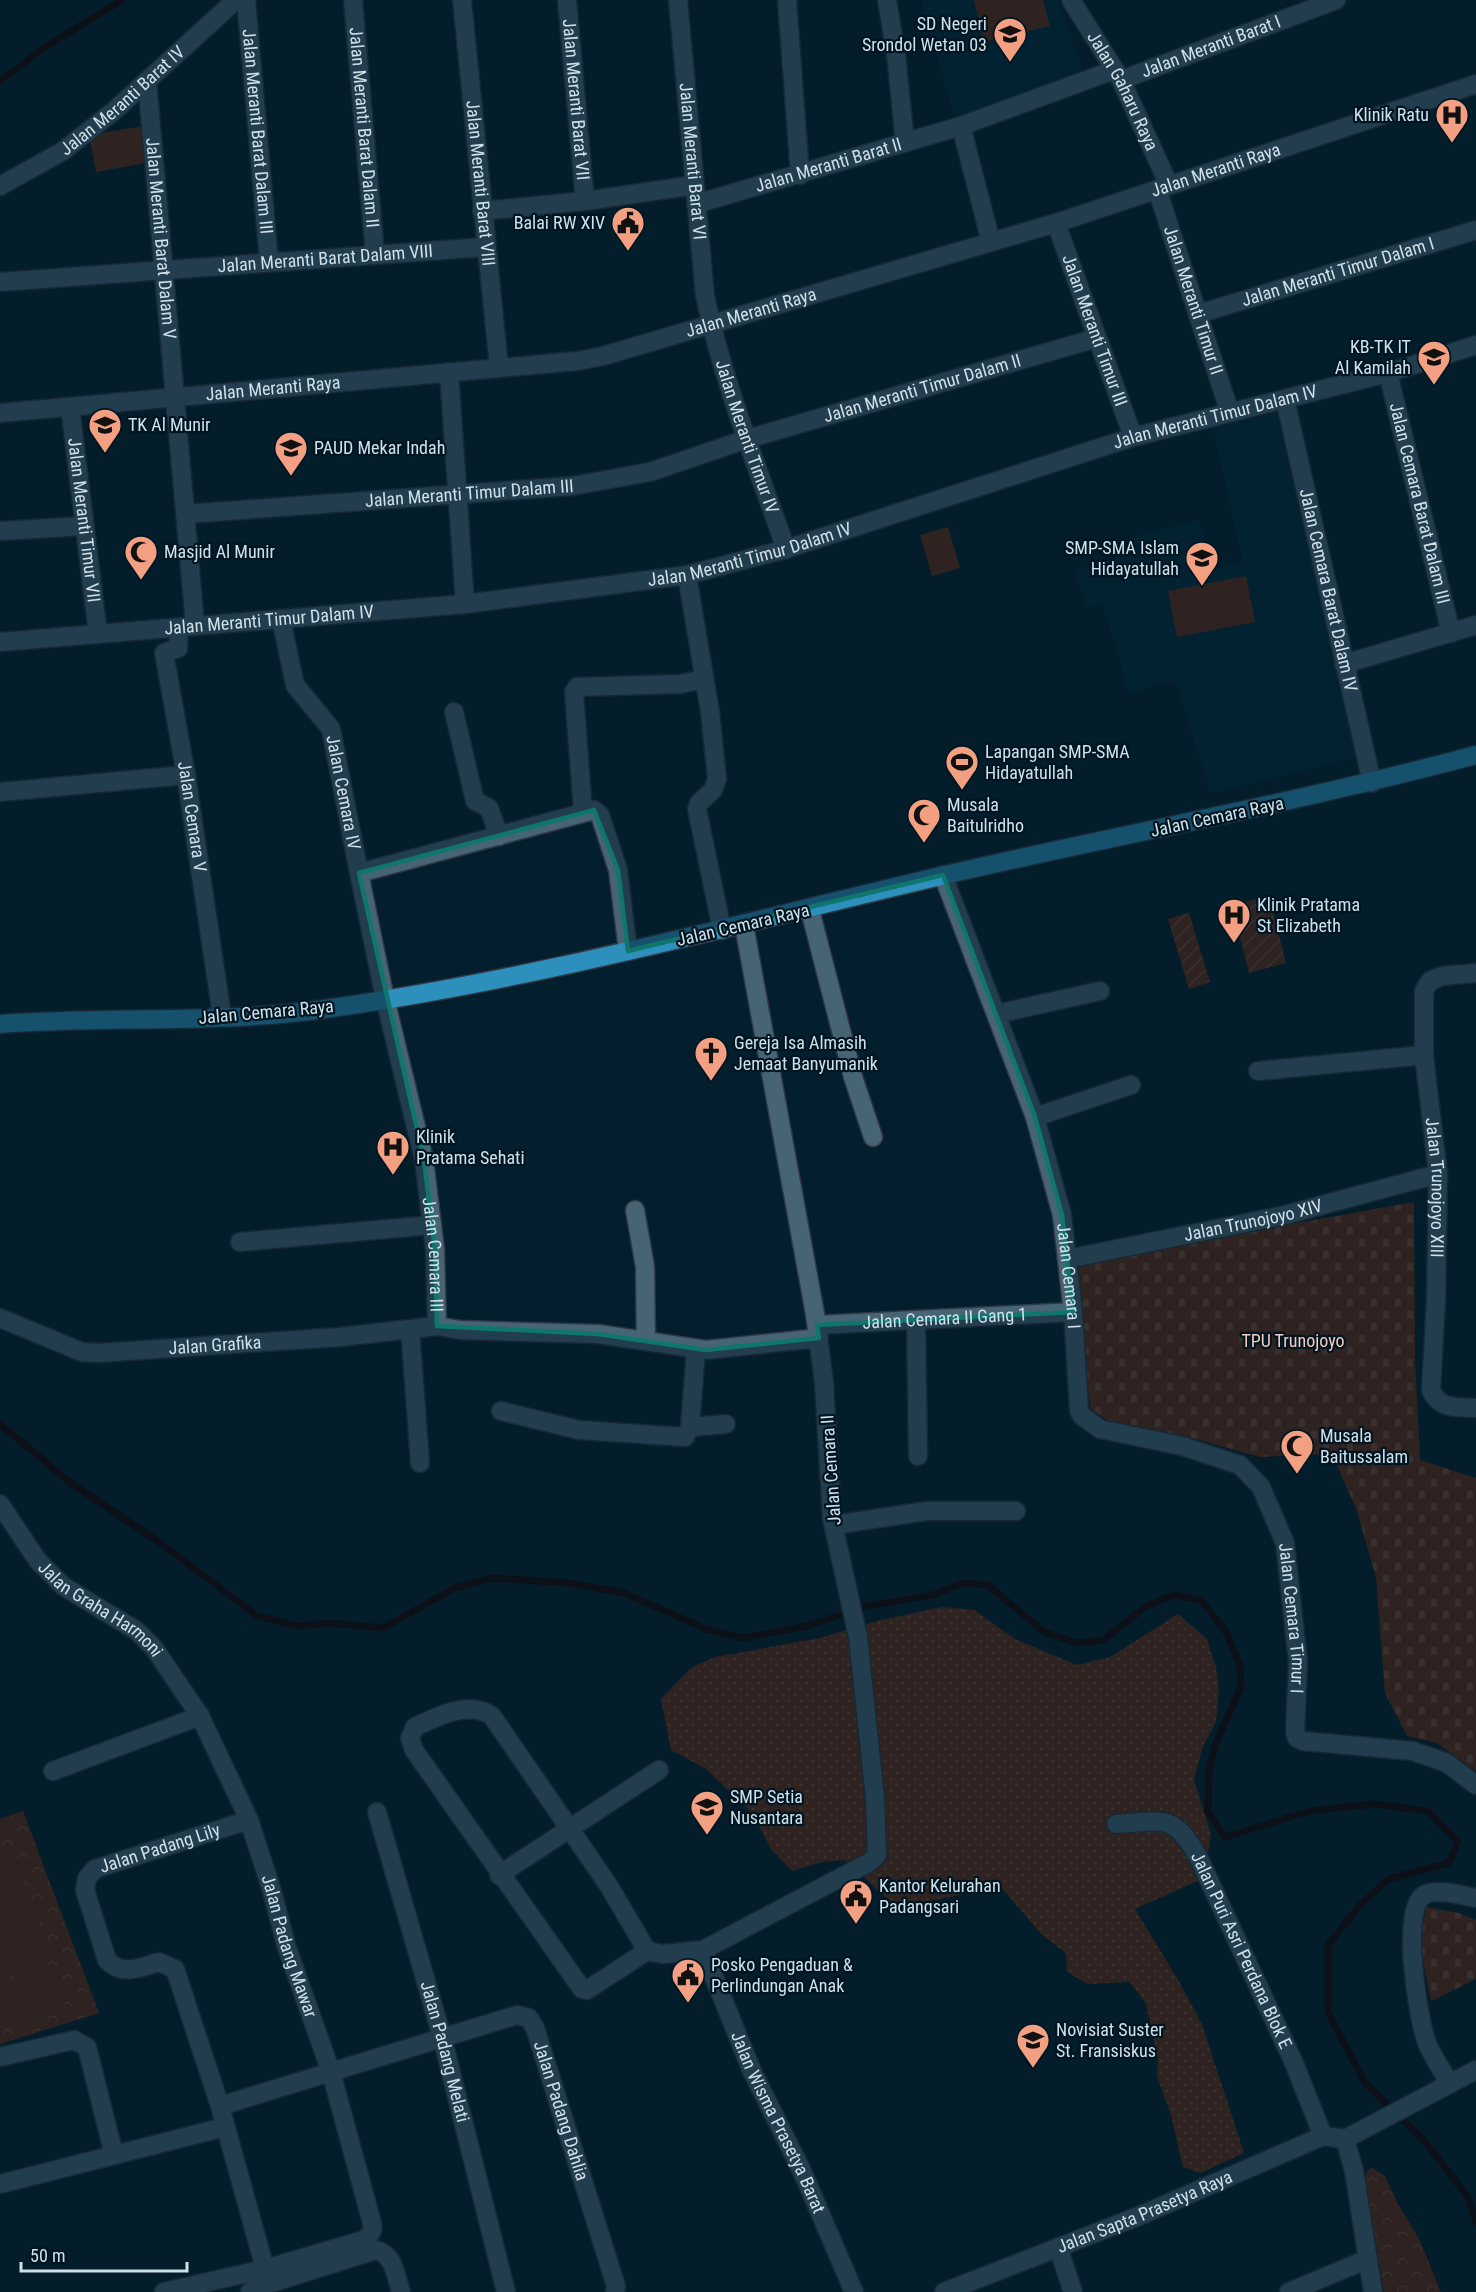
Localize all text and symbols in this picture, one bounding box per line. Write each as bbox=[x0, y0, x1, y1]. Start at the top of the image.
street label: Jalan Meranti Barat I bbox=[1138, 11, 1283, 82]
place label: SD Negeri Srondol Wetan 03 bbox=[862, 13, 987, 55]
school or university icon: SD Negeri Srondol Wetan 03 bbox=[992, 16, 1028, 63]
street label: Jalan Meranti Barat VII bbox=[559, 18, 594, 181]
street label: Jalan Meranti Barat Dalam II bbox=[345, 26, 384, 229]
street label: Jalan Gaharu Raya bbox=[1083, 27, 1163, 154]
street label: Jalan Meranti Barat Dalam III bbox=[239, 28, 277, 235]
street label: Jalan Meranti Barat IV bbox=[56, 41, 189, 159]
street label: Jalan Meranti Barat VI bbox=[676, 82, 711, 241]
hospital icon: Klinik Ratu bbox=[1434, 97, 1470, 144]
street label: Jalan Meranti Barat VIII bbox=[462, 99, 500, 267]
place label: Klinik Ratu bbox=[1354, 104, 1429, 125]
street label: Jalan Meranti Barat II bbox=[752, 133, 904, 196]
street label: Jalan Meranti Barat Dalam V bbox=[142, 137, 181, 340]
street label: Jalan Meranti Raya bbox=[1148, 139, 1283, 201]
public building icon: Balai RW XIV bbox=[610, 205, 646, 252]
place label: Balai RW XIV bbox=[514, 212, 605, 233]
street label: Jalan Meranti Timur II bbox=[1160, 223, 1228, 377]
street label: Jalan Meranti Timur Dalam I bbox=[1239, 232, 1436, 310]
street label: Jalan Meranti Barat Dalam VIII bbox=[217, 240, 433, 276]
street label: Jalan Meranti Timur III bbox=[1058, 251, 1132, 409]
street label: Jalan Meranti Raya bbox=[683, 283, 819, 341]
place label: KB-TK IT Al Kamilah bbox=[1335, 336, 1411, 378]
school or university icon: KB-TK IT Al Kamilah bbox=[1416, 339, 1452, 386]
street label: Jalan Meranti Timur Dalam II bbox=[821, 350, 1023, 426]
street label: Jalan Meranti Timur IV bbox=[712, 357, 783, 516]
street label: Jalan Meranti Raya bbox=[205, 371, 341, 404]
street label: Jalan Meranti Timur Dalam IV bbox=[1110, 380, 1319, 453]
street label: Jalan Cemara Barat Dalam III bbox=[1386, 400, 1455, 606]
school or university icon: TK Al Munir bbox=[87, 407, 123, 454]
place label: TK Al Munir bbox=[128, 414, 211, 435]
school or university icon: PAUD Mekar Indah bbox=[273, 430, 309, 477]
street label: Jalan Meranti Timur VII bbox=[64, 437, 105, 603]
place label: PAUD Mekar Indah bbox=[314, 437, 445, 458]
street label: Jalan Meranti Timur Dalam III bbox=[364, 475, 574, 511]
street label: Jalan Cemara Barat Dalam IV bbox=[1296, 487, 1362, 693]
street label: Jalan Meranti Timur Dalam IV bbox=[646, 518, 854, 590]
mosque icon: Masjid Al Munir bbox=[123, 534, 159, 581]
place label: SMP-SMA Islam Hidayatullah bbox=[1065, 537, 1179, 579]
school or university icon: SMP-SMA Islam Hidayatullah bbox=[1184, 540, 1220, 587]
place label: Masjid Al Munir bbox=[164, 541, 275, 562]
street label: Jalan Meranti Timur Dalam IV bbox=[164, 600, 375, 639]
street label: Jalan Cemara IV bbox=[322, 733, 365, 851]
place label: Lapangan SMP-SMA Hidayatullah bbox=[985, 741, 1130, 783]
sports icon: Lapangan SMP-SMA Hidayatullah bbox=[944, 744, 980, 791]
street label: Jalan Cemara V bbox=[174, 760, 211, 873]
street label: Jalan Cemara Raya bbox=[1148, 792, 1285, 841]
place label: Musala Baitulridho bbox=[947, 794, 1024, 836]
mosque icon: Musala Baitulridho bbox=[906, 797, 942, 844]
place label: Klinik Pratama St Elizabeth bbox=[1257, 894, 1360, 936]
hospital icon: Klinik Pratama St Elizabeth bbox=[1216, 897, 1252, 944]
street label: Jalan Cemara Raya bbox=[674, 899, 811, 950]
street label: Jalan Cemara Raya bbox=[197, 995, 334, 1028]
place label: Gereja Isa Almasih Jemaat Banyumanik bbox=[734, 1032, 878, 1074]
church icon: Gereja Isa Almasih Jemaat Banyumanik bbox=[693, 1035, 729, 1082]
street label: Jalan Trunojoyo XIII bbox=[1421, 1116, 1449, 1258]
place label: Klinik Pratama Sehati bbox=[416, 1126, 525, 1168]
hospital icon: Klinik Pratama Sehati bbox=[375, 1129, 411, 1176]
street label: Jalan Trunojoyo XIV bbox=[1182, 1194, 1325, 1245]
street label: Jalan Cemara III bbox=[419, 1196, 448, 1312]
street label: Jalan Cemara I bbox=[1053, 1222, 1085, 1330]
street label: Jalan Cemara II Gang 1 bbox=[862, 1303, 1028, 1333]
park label: TPU Trunojoyo bbox=[1241, 1330, 1345, 1351]
street label: Jalan Grafika bbox=[168, 1331, 262, 1358]
street label: Jalan Cemara II bbox=[816, 1414, 845, 1526]
place label: Musala Baitussalam bbox=[1320, 1425, 1408, 1467]
mosque icon: Musala Baitussalam bbox=[1279, 1428, 1315, 1475]
street label: Jalan Cemara Timur I bbox=[1275, 1542, 1309, 1694]
street label: Jalan Graha Harmoni bbox=[34, 1557, 168, 1660]
place label: SMP Setia Nusantara bbox=[730, 1786, 803, 1828]
school or university icon: SMP Setia Nusantara bbox=[689, 1789, 725, 1836]
street label: Jalan Padang Lily bbox=[97, 1819, 223, 1877]
street label: Jalan Puri Asri Perdana Blok E bbox=[1187, 1848, 1297, 2052]
street label: Jalan Padang Mawar bbox=[257, 1872, 322, 2021]
place label: Kantor Kelurahan Padangsari bbox=[879, 1875, 1001, 1917]
public building icon: Kantor Kelurahan Padangsari bbox=[838, 1878, 874, 1925]
place label: Posko Pengaduan & Perlindungan Anak bbox=[711, 1954, 853, 1996]
public building icon: Posko Pengaduan & Perlindungan Anak bbox=[670, 1957, 706, 2004]
street label: Jalan Padang Melati bbox=[416, 1978, 474, 2124]
place label: Novisiat Suster St. Fransiskus bbox=[1056, 2019, 1164, 2061]
school or university icon: Novisiat Suster St. Fransiskus bbox=[1015, 2022, 1051, 2069]
street label: Jalan Wisma Prasetya Barat bbox=[727, 2028, 830, 2216]
street label: Jalan Padang Dahlia bbox=[530, 2038, 593, 2183]
street label: Jalan Sapta Prasetya Raya bbox=[1054, 2166, 1235, 2257]
scale bar bbox=[21, 2235, 188, 2273]
text: 50 m bbox=[30, 2245, 65, 2266]

